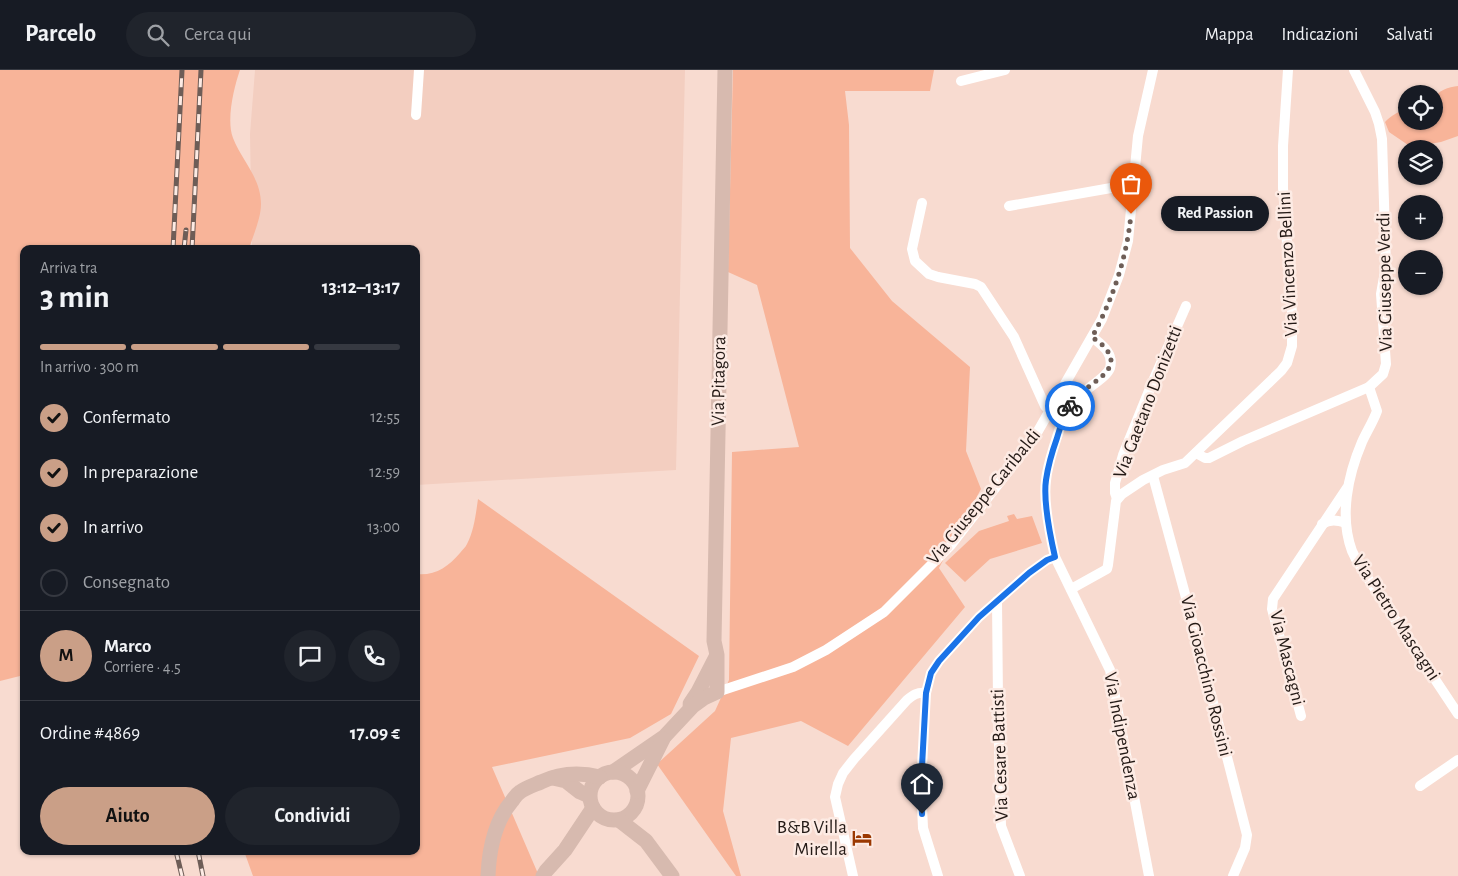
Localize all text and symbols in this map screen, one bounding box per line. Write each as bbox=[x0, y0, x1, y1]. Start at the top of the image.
search box bbox=[126, 12, 476, 57]
icon: search bbox=[144, 21, 172, 49]
text: Parcelo bbox=[25, 22, 96, 46]
text: Cerca qui bbox=[184, 25, 252, 44]
text: Mappa bbox=[1205, 26, 1254, 44]
text: Indicazioni bbox=[1282, 26, 1358, 44]
text: Salvati bbox=[1386, 26, 1433, 44]
map controls bbox=[1398, 85, 1443, 295]
button: locate bbox=[1398, 85, 1443, 130]
button: layers bbox=[1398, 140, 1443, 185]
pin bbox=[1110, 163, 1152, 214]
icon: bag bbox=[1117, 170, 1145, 198]
street label: Via Vincenzo Bellini bbox=[1275, 191, 1301, 337]
button: + bbox=[1398, 195, 1443, 240]
callout: Red Passion bbox=[1161, 196, 1268, 232]
text: Red Passion bbox=[1177, 205, 1253, 221]
street label: Via Giuseppe Verdi bbox=[1374, 212, 1396, 352]
button: − bbox=[1398, 250, 1443, 295]
text: Arriva tra bbox=[40, 260, 97, 276]
text: 13:12–13:17 bbox=[322, 278, 400, 297]
text: 3 min bbox=[40, 281, 110, 313]
street label: Via Gaetano Donizetti bbox=[1110, 323, 1186, 481]
street label: Via Pitagora bbox=[709, 336, 729, 426]
text: In arrivo · 300 m bbox=[40, 359, 139, 375]
courier bbox=[1045, 381, 1095, 431]
icon: bike bbox=[1056, 392, 1084, 420]
icon: check bbox=[40, 404, 68, 432]
text: Confermato bbox=[83, 408, 171, 427]
text: 12:55 bbox=[370, 409, 400, 425]
street label: Via Giuseppe Garibaldi bbox=[924, 426, 1044, 568]
icon: check bbox=[40, 459, 68, 487]
text: In preparazione bbox=[83, 463, 198, 482]
text: 12:59 bbox=[369, 464, 400, 480]
icon: check bbox=[40, 514, 68, 542]
text: In arrivo bbox=[83, 518, 143, 537]
text: 13:00 bbox=[367, 519, 400, 535]
street label: Via Pietro Mascagni bbox=[1348, 552, 1444, 684]
text: Consegnato bbox=[83, 573, 170, 592]
street label: Via Gioacchino Rossini bbox=[1177, 594, 1235, 758]
street label: Via Mascagni bbox=[1266, 608, 1308, 708]
button: chat bbox=[284, 630, 336, 682]
button: phone bbox=[348, 630, 400, 682]
text: Marco bbox=[104, 637, 151, 656]
text: M bbox=[58, 646, 74, 665]
text: Corriere · 4.5 bbox=[104, 659, 181, 675]
street label: Via Indipendenza bbox=[1100, 671, 1144, 802]
street label: Via Cesare Battisti bbox=[988, 688, 1012, 822]
text: Ordine #4869 bbox=[40, 724, 140, 743]
text: 17.09 € bbox=[350, 724, 400, 743]
pin bbox=[901, 763, 943, 814]
icon: home bbox=[908, 770, 936, 798]
button: Aiuto bbox=[40, 787, 215, 845]
button: Condividi bbox=[225, 787, 400, 845]
place label: B&B Villa Mirella bbox=[777, 818, 847, 859]
hotel icon: B&B Villa Mirella bbox=[851, 827, 873, 849]

